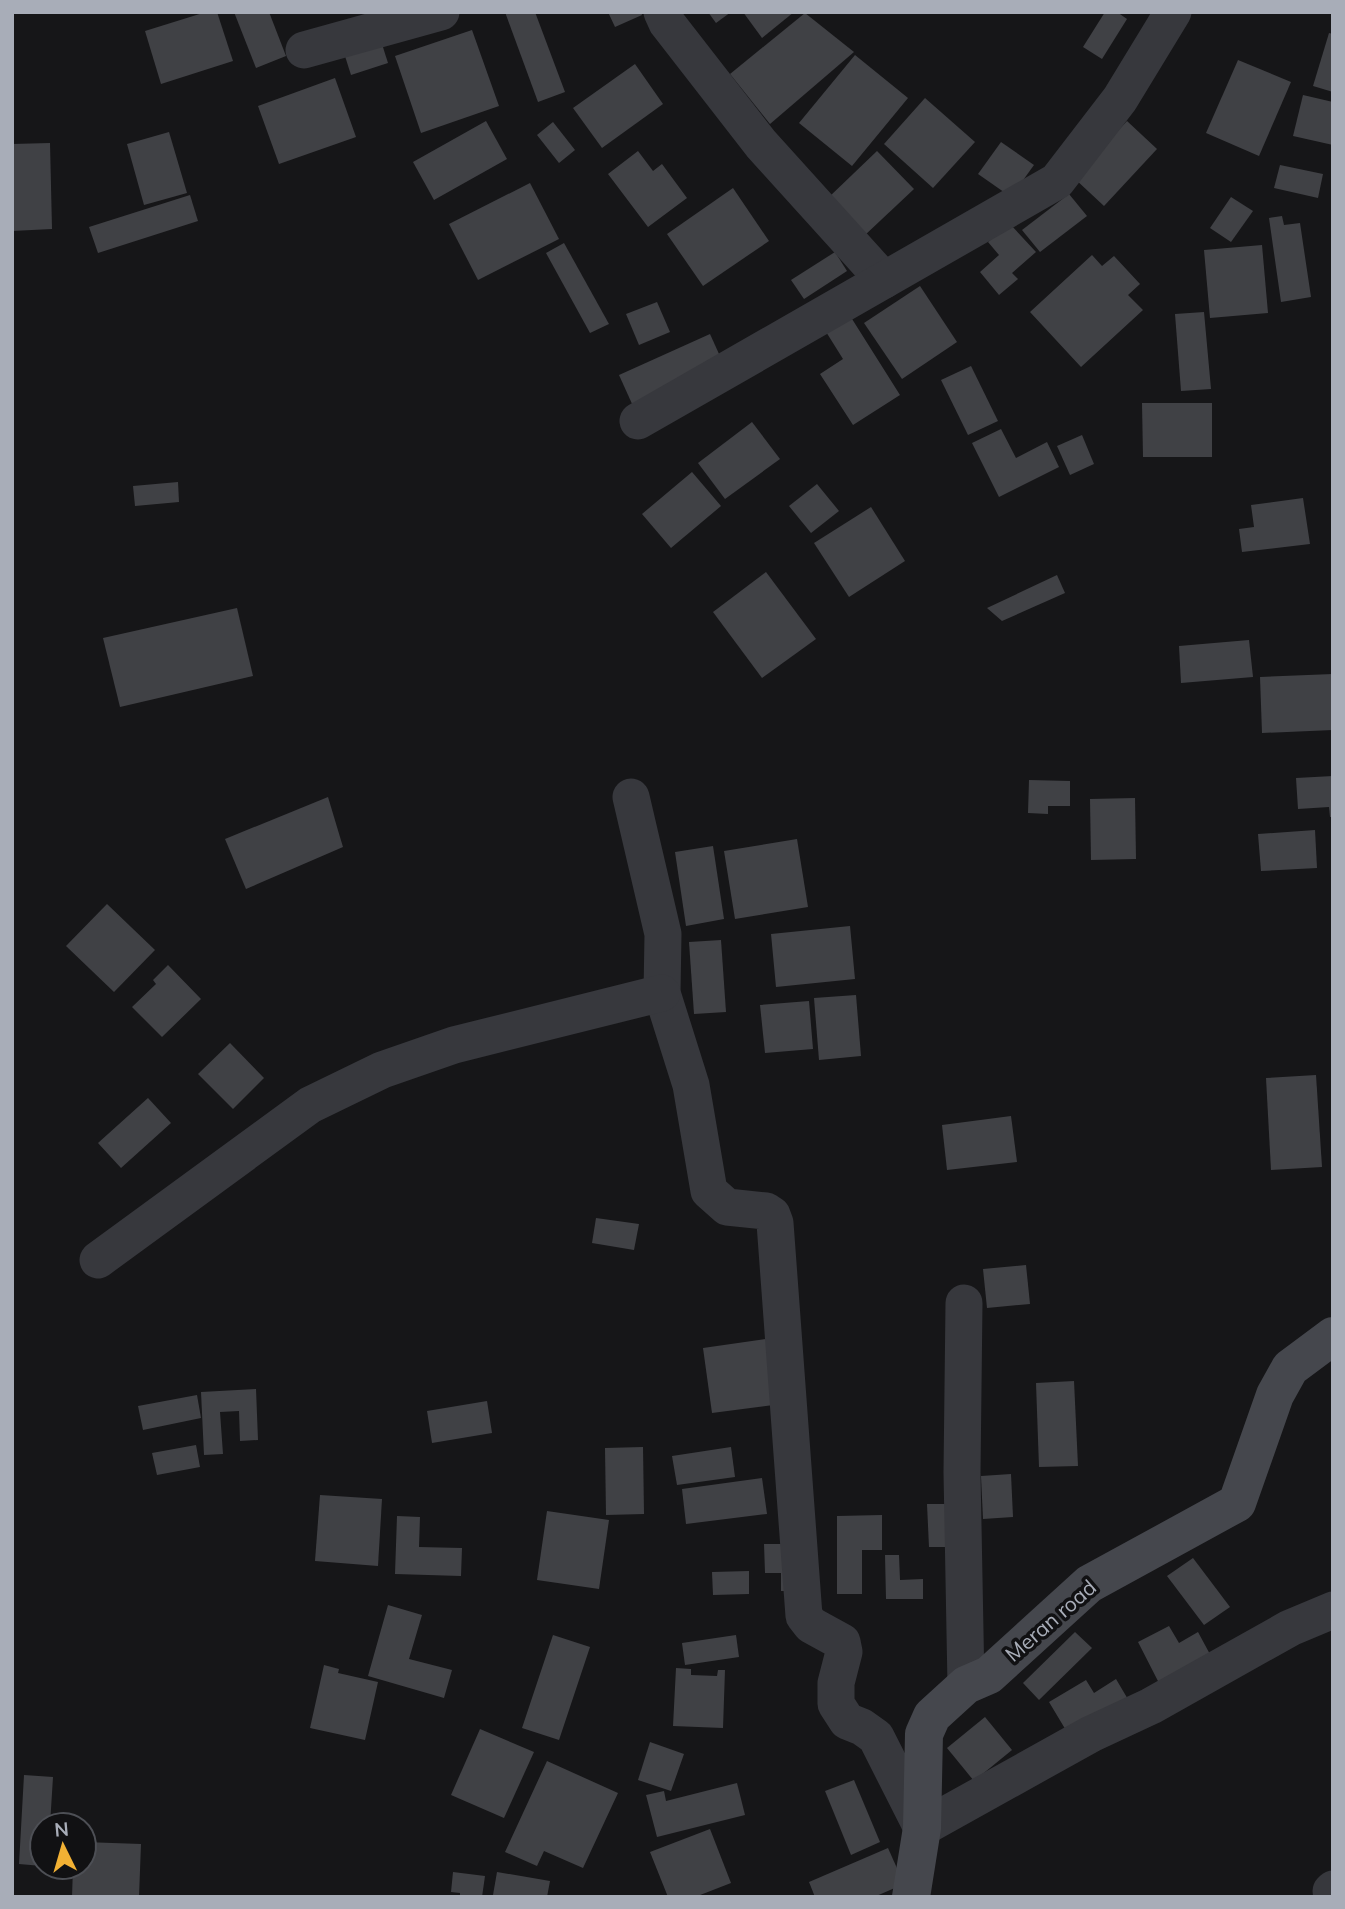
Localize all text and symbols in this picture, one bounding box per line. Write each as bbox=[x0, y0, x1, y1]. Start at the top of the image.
street label: Meran road bbox=[1000, 1574, 1101, 1667]
north arrow bbox=[28, 1811, 98, 1881]
text: N bbox=[53, 1816, 70, 1842]

